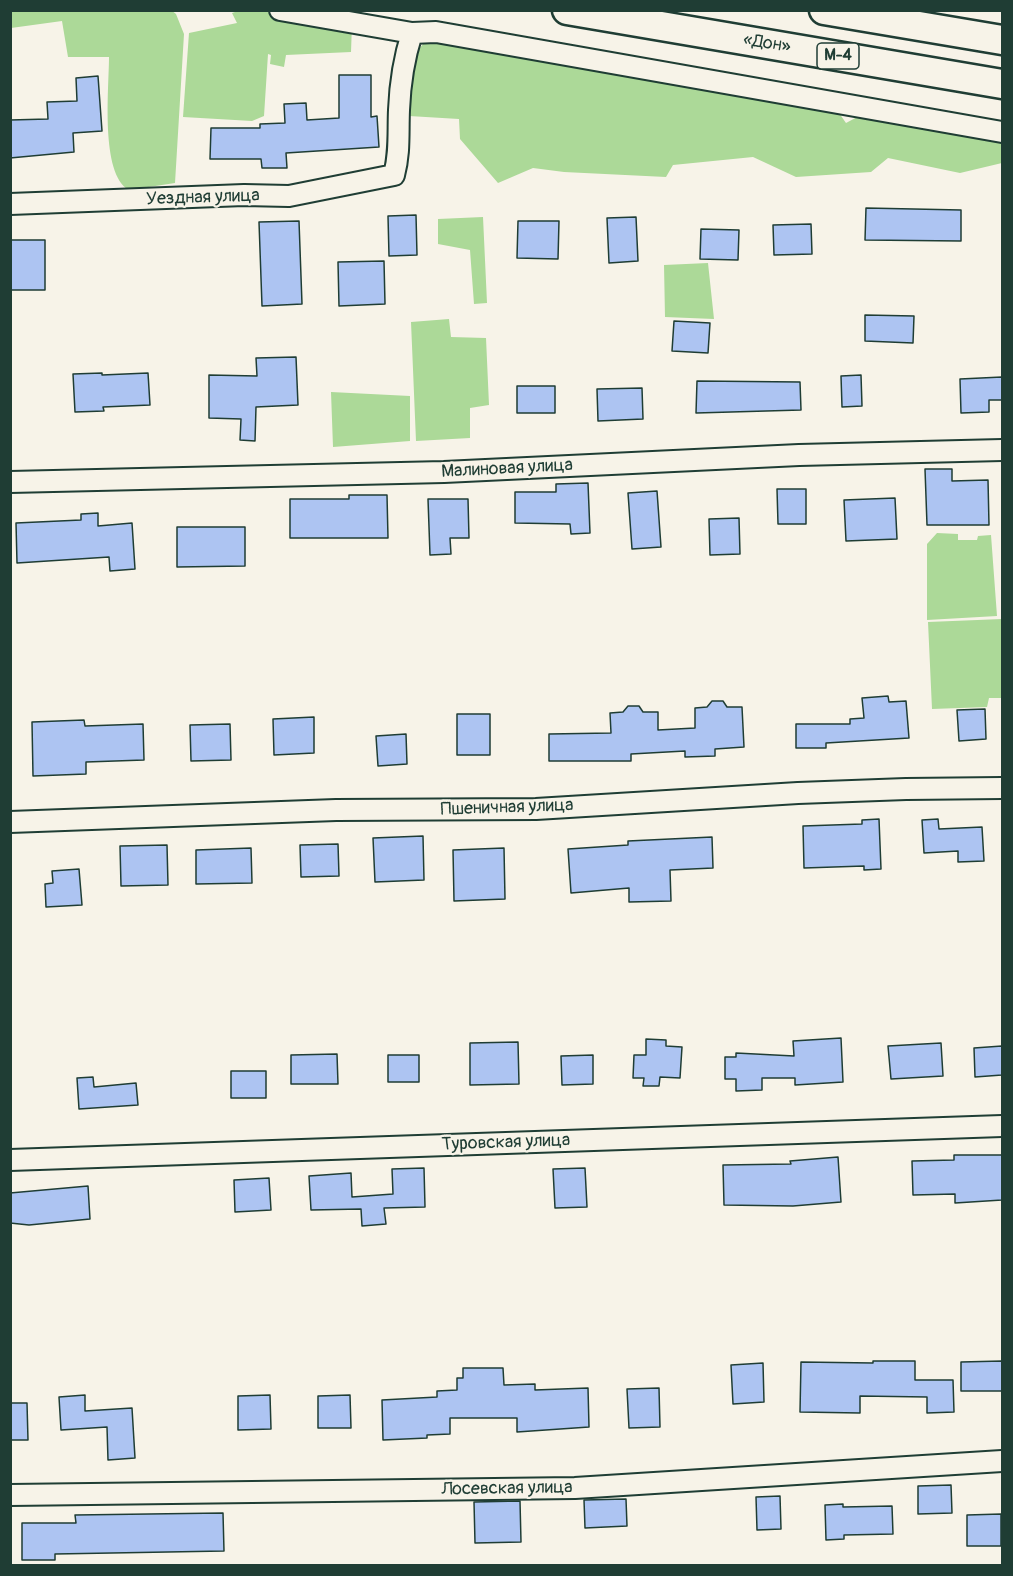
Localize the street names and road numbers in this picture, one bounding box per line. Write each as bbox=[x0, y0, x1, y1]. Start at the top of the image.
street label: «Дон» bbox=[742, 30, 792, 58]
road number: М-4 bbox=[817, 43, 859, 69]
street label: Уездная улица bbox=[146, 185, 260, 211]
street label: Малиновая улица bbox=[441, 455, 573, 483]
street label: Пшеничная улица bbox=[440, 795, 574, 821]
street label: Туровская улица bbox=[441, 1130, 571, 1156]
street label: Лосевская улица bbox=[441, 1477, 573, 1501]

